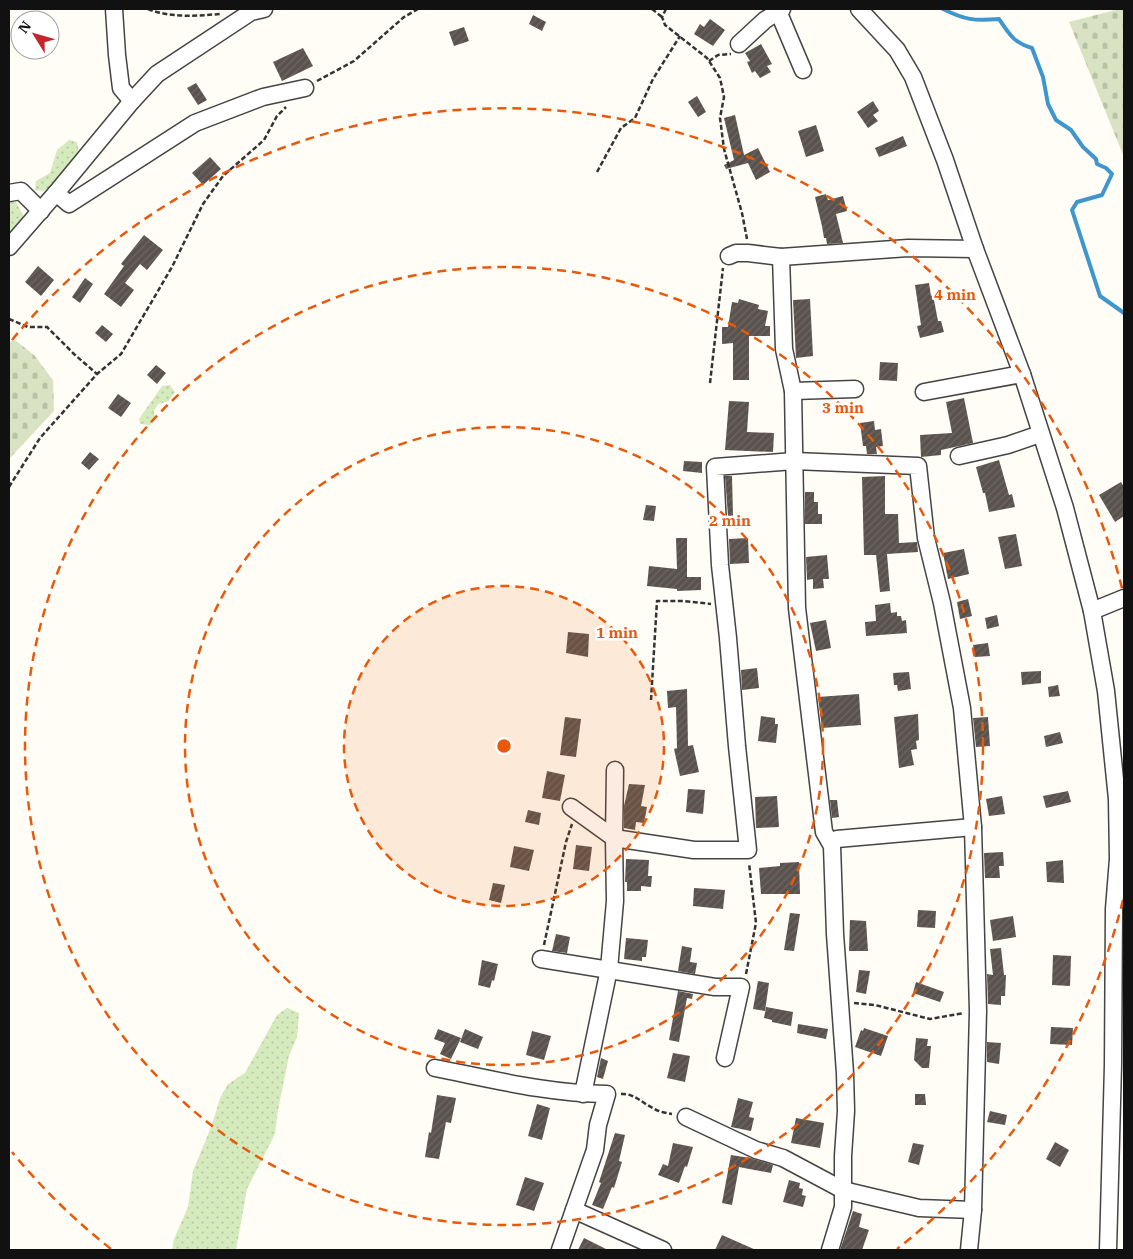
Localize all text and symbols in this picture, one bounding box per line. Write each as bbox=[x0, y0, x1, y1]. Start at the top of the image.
north arrow bbox=[10, 10, 60, 60]
text: N bbox=[14, 17, 35, 37]
text: 4 min bbox=[934, 285, 976, 304]
text: 3 min bbox=[822, 398, 864, 417]
text: 2 min bbox=[709, 511, 751, 530]
text: 1 min bbox=[596, 623, 638, 642]
centre of rings bbox=[495, 737, 513, 755]

